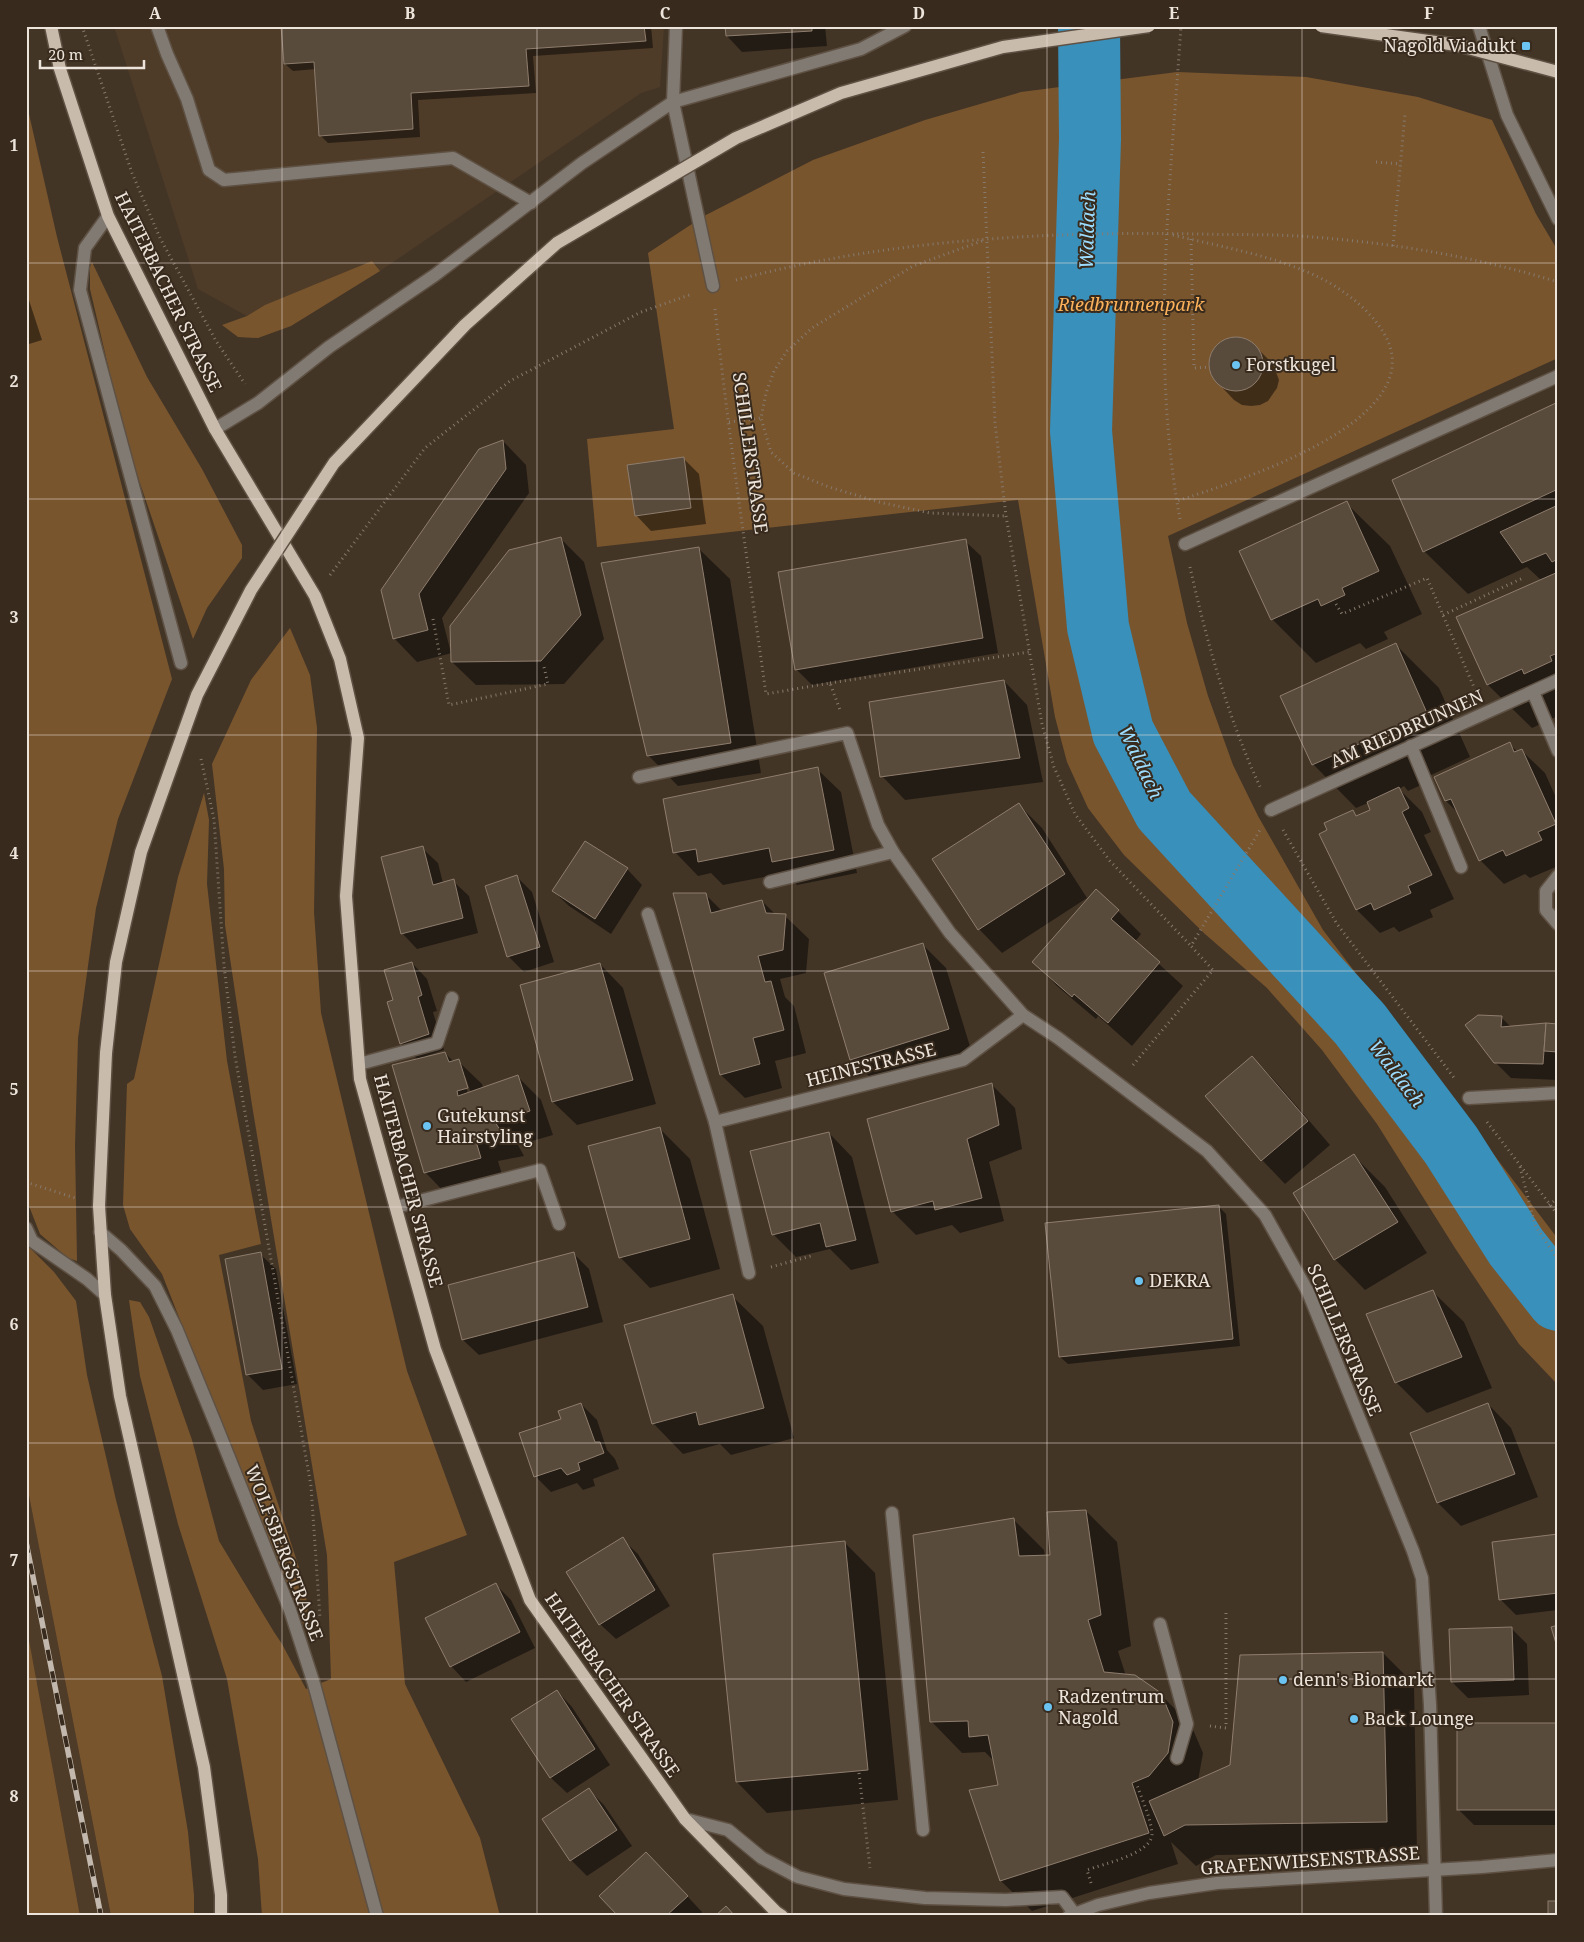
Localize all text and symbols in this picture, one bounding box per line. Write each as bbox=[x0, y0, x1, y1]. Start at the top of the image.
text: A bbox=[149, 2, 162, 24]
text: B bbox=[405, 2, 416, 24]
text: C bbox=[660, 2, 671, 24]
text: D bbox=[913, 2, 925, 24]
text: E bbox=[1169, 2, 1179, 24]
text: F bbox=[1424, 2, 1434, 24]
place label: Nagold Viadukt bbox=[1383, 33, 1516, 57]
scale bar bbox=[40, 38, 144, 70]
marker: Nagold Viadukt bbox=[1520, 40, 1532, 52]
text: 20 m bbox=[48, 44, 83, 64]
text: 1 bbox=[9, 134, 19, 156]
street label: HAITERBACHER STRASSE bbox=[110, 187, 228, 396]
water label: Waldach bbox=[1073, 190, 1101, 270]
park label: Riedbrunnenpark bbox=[1057, 292, 1205, 316]
place label: Forstkugel bbox=[1246, 352, 1336, 376]
marker: Forstkugel bbox=[1230, 359, 1242, 371]
text: 2 bbox=[9, 370, 19, 392]
street label: SCHILLERSTRASSE bbox=[728, 371, 774, 535]
text: 3 bbox=[9, 606, 19, 628]
street label: AM RIEDBRUNNEN bbox=[1326, 683, 1487, 773]
water label: Waldach bbox=[1113, 721, 1170, 804]
text: 4 bbox=[9, 842, 19, 864]
water label: Waldach bbox=[1363, 1034, 1431, 1113]
street label: HEINESTRASSE bbox=[803, 1036, 938, 1092]
street label: HAITERBACHER STRASSE bbox=[369, 1071, 449, 1290]
text: 5 bbox=[9, 1078, 19, 1100]
place label: Gutekunst Hairstyling bbox=[437, 1103, 533, 1148]
marker: Gutekunst Hairstyling bbox=[421, 1120, 433, 1132]
street label: SCHILLERSTRASSE bbox=[1302, 1260, 1388, 1419]
place label: DEKRA bbox=[1149, 1268, 1211, 1292]
marker: DEKRA bbox=[1133, 1275, 1145, 1287]
text: 6 bbox=[9, 1313, 19, 1335]
street label: WOLFSBERGSTRASSE bbox=[240, 1461, 330, 1644]
text: 7 bbox=[9, 1549, 19, 1571]
street label: HAITERBACHER STRASSE bbox=[540, 1587, 686, 1781]
place label: denn's Biomarkt bbox=[1293, 1667, 1433, 1691]
marker: denn's Biomarkt bbox=[1277, 1674, 1289, 1686]
place label: Radzentrum Nagold bbox=[1058, 1684, 1165, 1729]
marker: Radzentrum Nagold bbox=[1042, 1701, 1054, 1713]
place label: Back Lounge bbox=[1364, 1706, 1474, 1730]
marker: Back Lounge bbox=[1348, 1713, 1360, 1725]
text: 8 bbox=[9, 1785, 19, 1807]
street label: GRAFENWIESENSTRASSE bbox=[1199, 1840, 1421, 1880]

